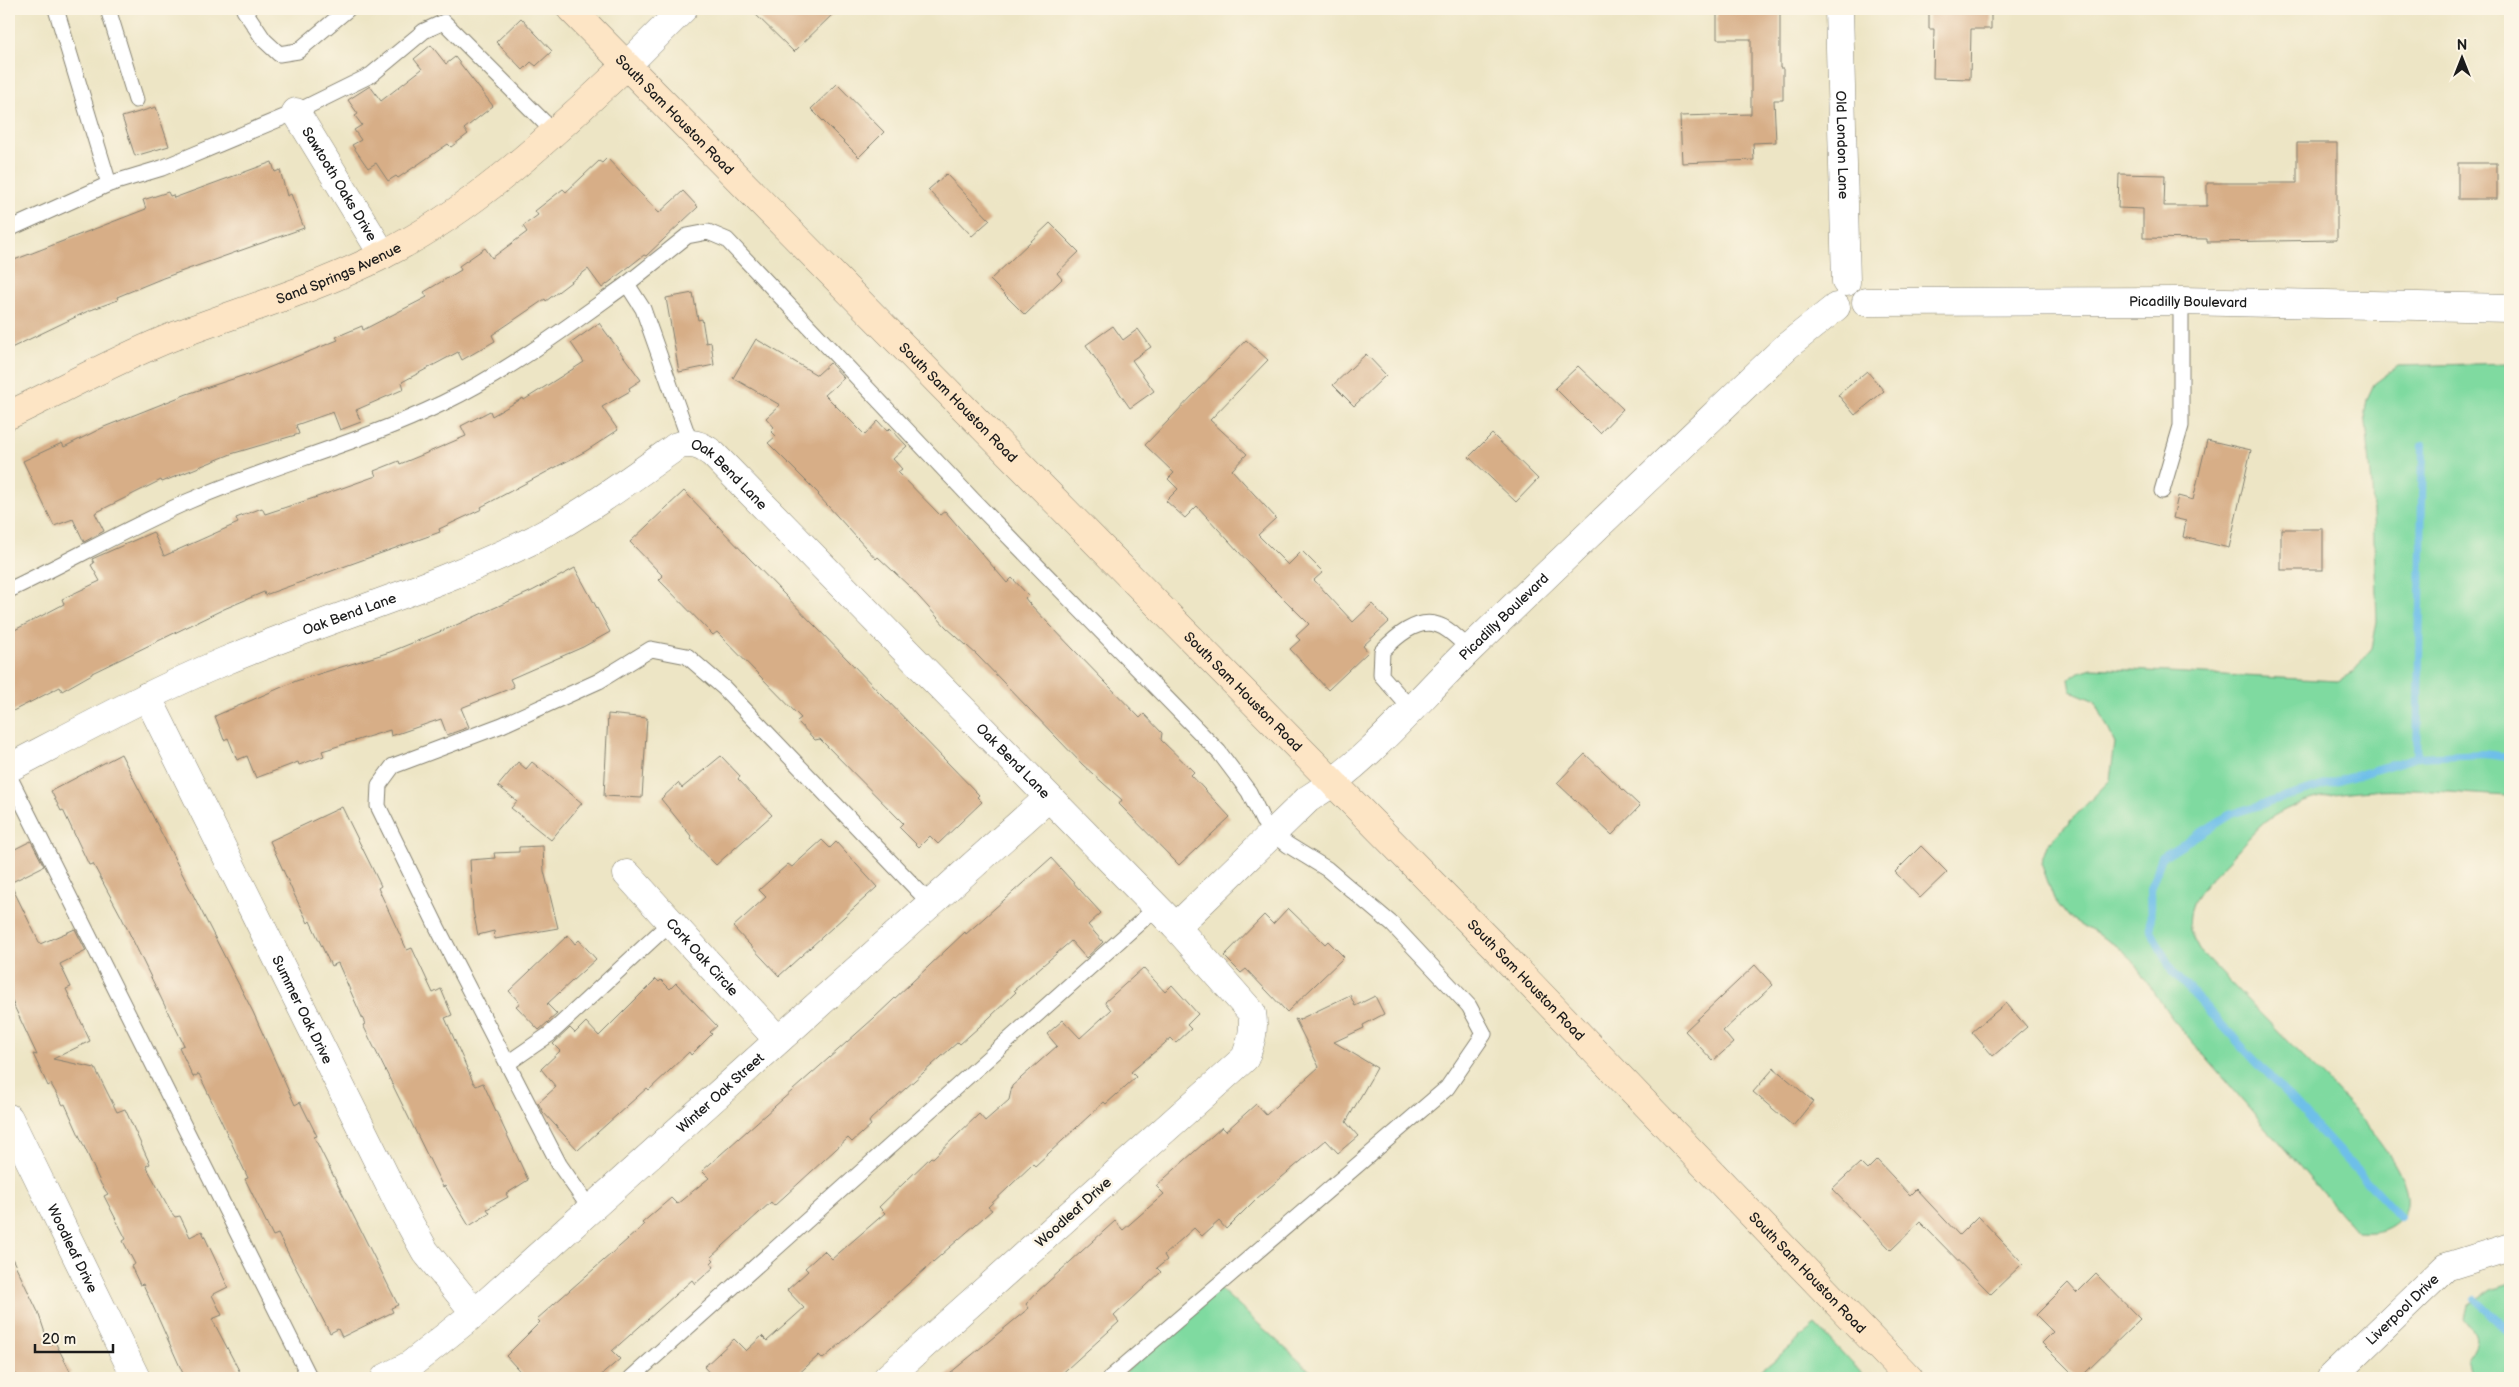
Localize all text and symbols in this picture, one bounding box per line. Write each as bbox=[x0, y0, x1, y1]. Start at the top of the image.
north arrow bbox=[2436, 32, 2486, 82]
text: N bbox=[2457, 37, 2467, 54]
street label: South Sam Houston Road bbox=[612, 51, 737, 178]
street label: Old London Lane bbox=[1832, 91, 1852, 199]
street label: Sawtooth Oaks Drive bbox=[298, 124, 380, 244]
street label: Sand Springs Avenue bbox=[274, 239, 404, 308]
street label: Picadilly Boulevard bbox=[2129, 293, 2247, 311]
street label: South Sam Houston Road bbox=[895, 339, 1021, 466]
street label: Oak Bend Lane bbox=[689, 436, 771, 513]
street label: Picadilly Boulevard bbox=[1456, 570, 1552, 664]
street label: Oak Bend Lane bbox=[300, 589, 399, 639]
street label: South Sam Houston Road bbox=[1180, 628, 1306, 755]
street label: Oak Bend Lane bbox=[972, 720, 1053, 802]
street label: Cork Oak Circle bbox=[662, 915, 742, 1000]
street label: South Sam Houston Road bbox=[1464, 916, 1588, 1044]
street label: Summer Oak Drive bbox=[268, 953, 336, 1067]
street label: Winter Oak Street bbox=[673, 1049, 768, 1137]
street label: Woodleaf Drive bbox=[1032, 1174, 1115, 1251]
street label: Woodleaf Drive bbox=[43, 1202, 101, 1295]
street label: South Sam Houston Road bbox=[1745, 1209, 1869, 1337]
street label: Liverpool Drive bbox=[2363, 1271, 2443, 1349]
scale bar bbox=[35, 1322, 112, 1354]
text: 20 m bbox=[42, 1330, 76, 1349]

